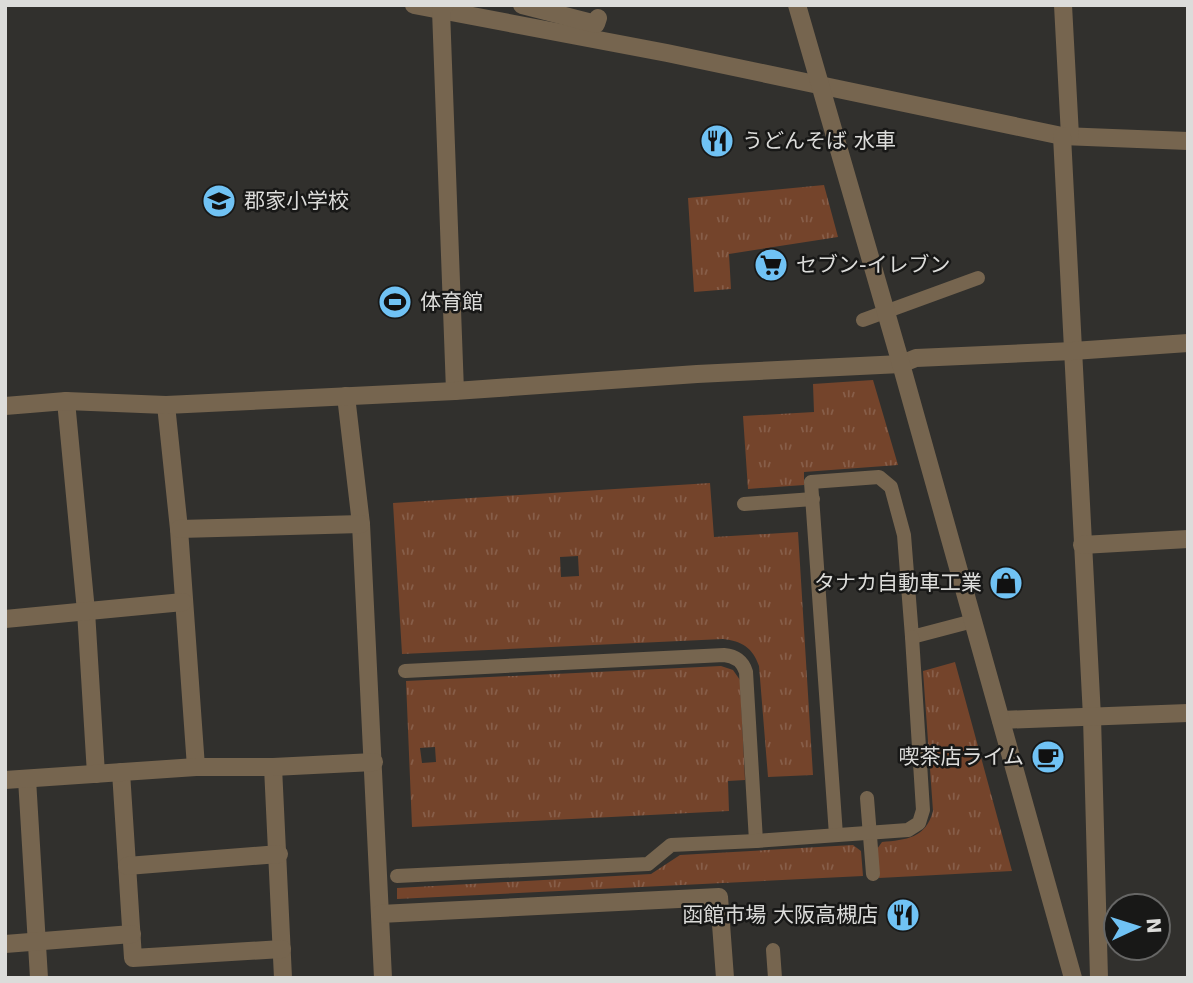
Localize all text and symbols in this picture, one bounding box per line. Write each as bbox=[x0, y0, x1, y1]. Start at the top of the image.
restaurant icon: うどんそば 水車 bbox=[698, 122, 736, 160]
place label: うどんそば 水車 bbox=[742, 129, 896, 153]
school or university icon: 郡家小学校 bbox=[200, 182, 238, 220]
place label: 郡家小学校 bbox=[244, 189, 349, 213]
supermarket icon: セブン-イレブン bbox=[752, 246, 790, 284]
place label: セブン-イレブン bbox=[796, 253, 951, 277]
sports icon: 体育館 bbox=[376, 283, 414, 321]
place label: 体育館 bbox=[420, 290, 483, 314]
shop icon: タナカ自動車工業 bbox=[987, 564, 1025, 602]
place label: タナカ自動車工業 bbox=[814, 571, 982, 595]
cafe icon: 喫茶店ライム bbox=[1029, 738, 1067, 776]
place label: 喫茶店ライム bbox=[898, 745, 1024, 769]
north arrow bbox=[1102, 892, 1172, 962]
restaurant icon: 函館市場 大阪高槻店 bbox=[884, 896, 922, 934]
place label: 函館市場 大阪高槻店 bbox=[682, 903, 878, 927]
text: N bbox=[1142, 917, 1165, 935]

